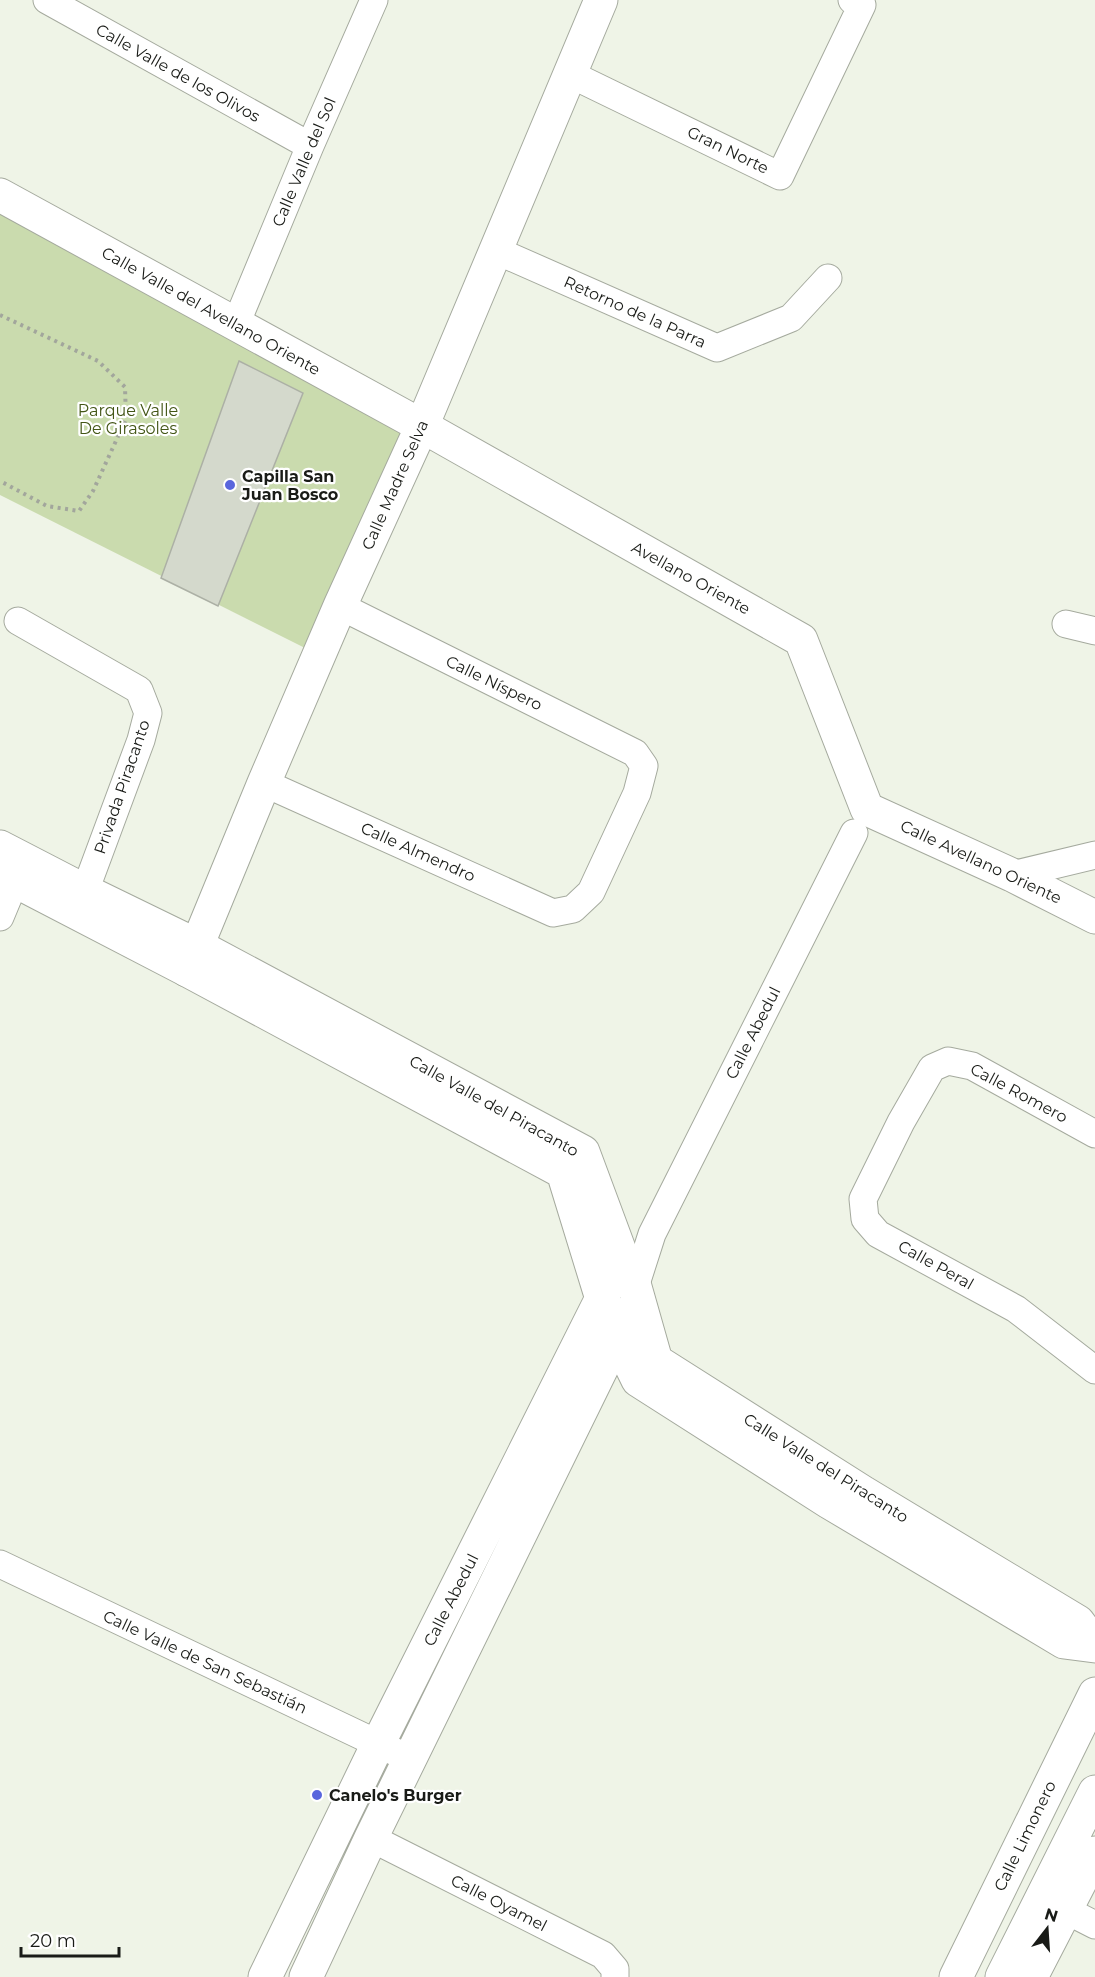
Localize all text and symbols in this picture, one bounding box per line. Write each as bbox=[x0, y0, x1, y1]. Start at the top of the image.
street label: Calle Valle de los Olivos bbox=[93, 20, 264, 126]
street label: Calle Valle del Sol bbox=[268, 95, 340, 229]
street label: Gran Norte bbox=[684, 122, 772, 178]
street label: Calle Valle del Avellano Oriente bbox=[98, 243, 324, 379]
street label: Retorno de la Parra bbox=[561, 272, 709, 352]
park label: Parque Valle De Girasoles bbox=[78, 401, 178, 438]
street label: Calle Madre Selva bbox=[358, 417, 432, 553]
place label: Capilla San Juan Bosco bbox=[241, 467, 338, 504]
marker: Capilla San Juan Bosco bbox=[223, 478, 237, 492]
street label: Avellano Oriente bbox=[628, 538, 754, 618]
street label: Calle Níspero bbox=[443, 651, 545, 715]
street label: Privada Piracanto bbox=[90, 717, 154, 857]
street label: Calle Avellano Oriente bbox=[897, 816, 1065, 908]
street label: Calle Almendro bbox=[358, 818, 478, 886]
street label: Calle Abedul bbox=[722, 984, 784, 1082]
street label: Calle Valle del Piracanto bbox=[406, 1051, 582, 1161]
street label: Calle Romero bbox=[967, 1059, 1071, 1127]
street label: Calle Peral bbox=[895, 1236, 977, 1294]
street label: Calle Valle del Piracanto bbox=[740, 1409, 912, 1527]
street label: Calle Abedul bbox=[420, 1551, 482, 1649]
street label: Calle Valle de San Sebastián bbox=[100, 1606, 310, 1718]
street label: Calle Limonero bbox=[990, 1778, 1060, 1894]
place label: Canelo's Burger bbox=[329, 1786, 462, 1805]
marker: Canelo's Burger bbox=[310, 1788, 324, 1802]
street label: Calle Oyamel bbox=[448, 1871, 550, 1935]
north arrow bbox=[1017, 1899, 1077, 1959]
text: N bbox=[1042, 1904, 1060, 1926]
scale bar bbox=[21, 1920, 118, 1958]
text: 20 m bbox=[30, 1930, 76, 1952]

